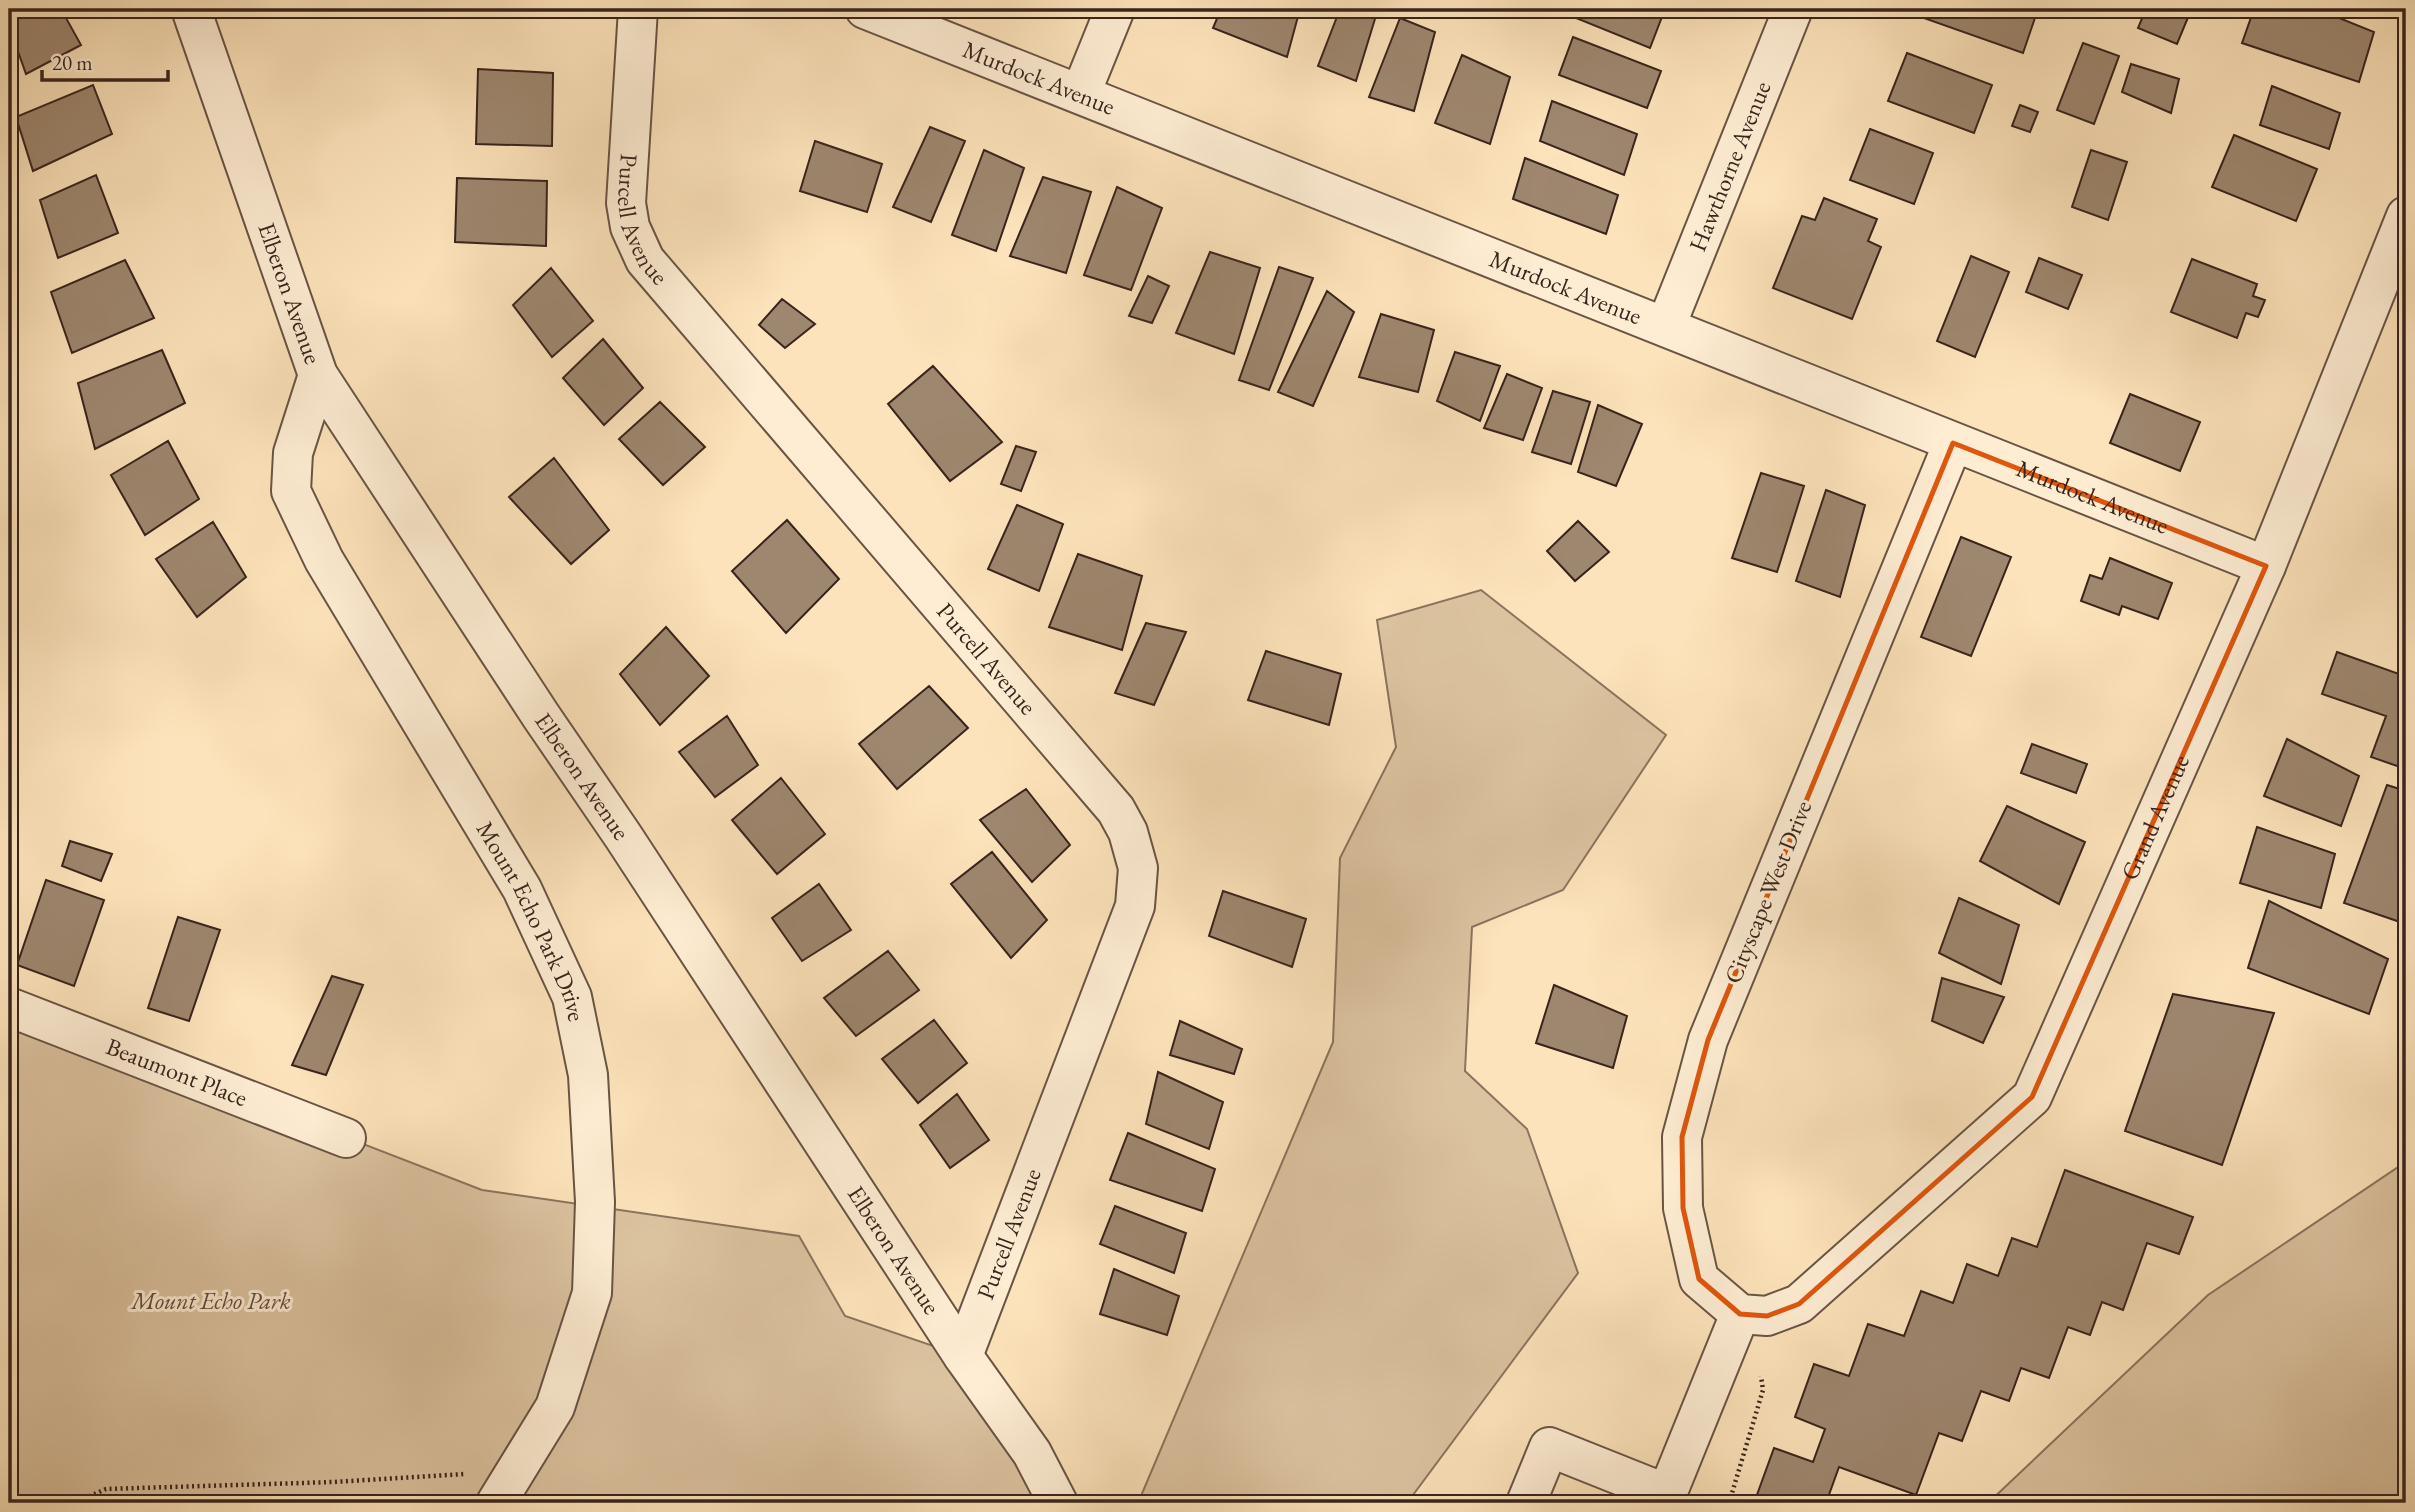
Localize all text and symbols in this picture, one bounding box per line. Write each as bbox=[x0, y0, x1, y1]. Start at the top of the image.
street label: Murdock Avenue bbox=[958, 33, 1120, 122]
scale bar bbox=[42, 38, 168, 82]
text: 20 m bbox=[52, 49, 93, 76]
street label: Hawthorne Avenue bbox=[1682, 77, 1777, 256]
street label: Purcell Avenue bbox=[611, 153, 675, 291]
street label: Elberon Avenue bbox=[251, 218, 329, 368]
street label: Murdock Avenue bbox=[1485, 243, 1646, 331]
street label: Murdock Avenue bbox=[2012, 452, 2173, 541]
street label: Purcell Avenue bbox=[930, 596, 1044, 721]
street label: Elberon Avenue bbox=[528, 707, 637, 846]
street label: Grand Avenue bbox=[2114, 750, 2196, 885]
street label: Cityscape West Drive bbox=[1717, 796, 1818, 988]
street label: Mount Echo Park Drive bbox=[470, 815, 593, 1024]
street label: Beaumont Place bbox=[102, 1030, 252, 1113]
street label: Purcell Avenue bbox=[969, 1164, 1048, 1304]
street label: Elberon Avenue bbox=[841, 1180, 948, 1320]
park label: Mount Echo Park bbox=[129, 1285, 291, 1316]

